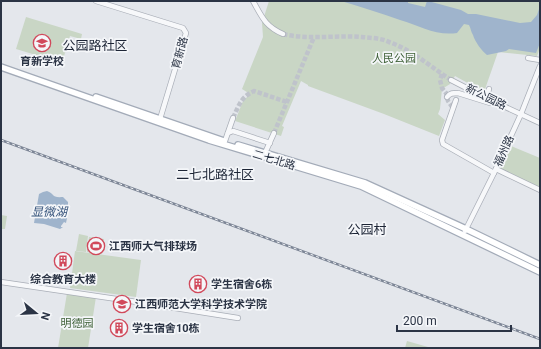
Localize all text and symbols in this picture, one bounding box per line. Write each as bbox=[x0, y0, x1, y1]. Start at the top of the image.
school or university icon: 育新学校 bbox=[32, 33, 52, 53]
street label: 育新路 bbox=[169, 35, 191, 71]
district label: 公园路社区 bbox=[62, 38, 128, 53]
park label: 人民公园 bbox=[372, 52, 416, 65]
place label: 育新学校 bbox=[20, 55, 64, 68]
street label: 新公园路 bbox=[463, 82, 509, 112]
street label: 福州路 bbox=[491, 133, 517, 169]
street label: 二七北路 bbox=[251, 147, 297, 173]
district label: 二七北路社区 bbox=[176, 167, 254, 182]
water label: 显微湖 bbox=[31, 205, 69, 219]
district label: 公园村 bbox=[347, 222, 387, 237]
sports icon: 江西师大气排球场 bbox=[86, 236, 106, 256]
place label: 江西师大气排球场 bbox=[109, 240, 197, 253]
building icon: 综合教育大楼 bbox=[53, 251, 73, 271]
place label: 综合教育大楼 bbox=[30, 273, 96, 286]
building icon: 学生宿舍6栋 bbox=[188, 274, 208, 294]
place label: 学生宿舍6栋 bbox=[211, 278, 272, 291]
north arrow bbox=[16, 293, 56, 333]
school or university icon: 江西师范大学科学技术学院 bbox=[112, 294, 132, 314]
place label: 江西师范大学科学技术学院 bbox=[135, 298, 267, 311]
scale bar bbox=[397, 307, 511, 333]
text: N bbox=[38, 310, 52, 322]
text: 200 m bbox=[403, 314, 437, 328]
park label: 明德园 bbox=[61, 317, 94, 330]
building icon: 学生宿舍10栋 bbox=[109, 318, 129, 338]
place label: 学生宿舍10栋 bbox=[132, 322, 200, 335]

